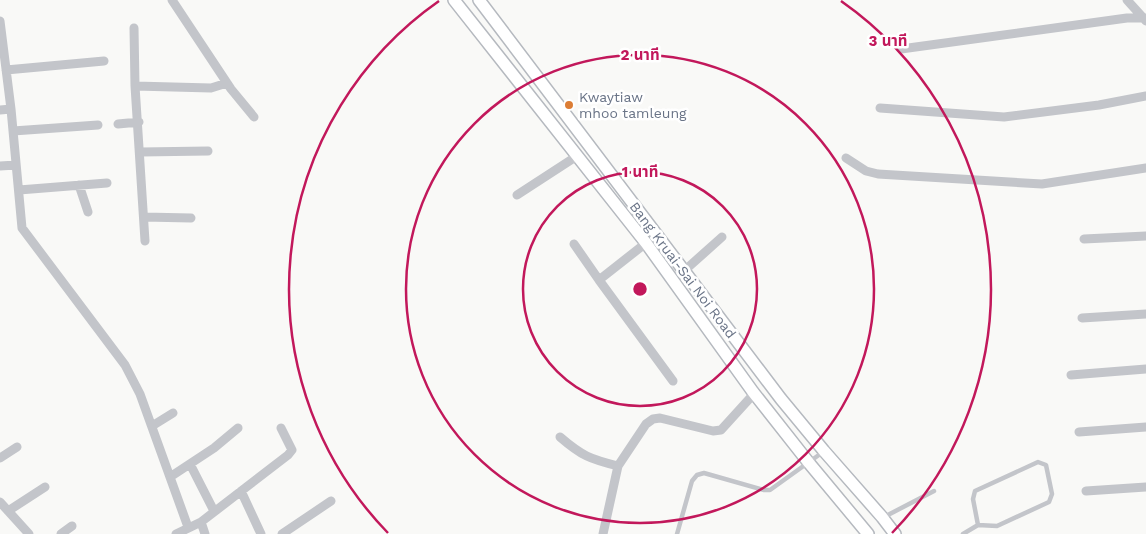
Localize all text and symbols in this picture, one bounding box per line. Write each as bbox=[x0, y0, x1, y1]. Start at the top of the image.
text: 3 นาที bbox=[868, 32, 908, 50]
text: 2 นาที bbox=[620, 46, 660, 64]
place label: Kwaytiaw mhoo tamleung bbox=[579, 89, 687, 121]
marker: Kwaytiaw mhoo tamleung bbox=[563, 99, 575, 111]
text: 1 นาที bbox=[622, 163, 658, 181]
street label: Bang Kruai-Sai Noi Road bbox=[627, 199, 739, 341]
centre of rings bbox=[631, 280, 649, 298]

